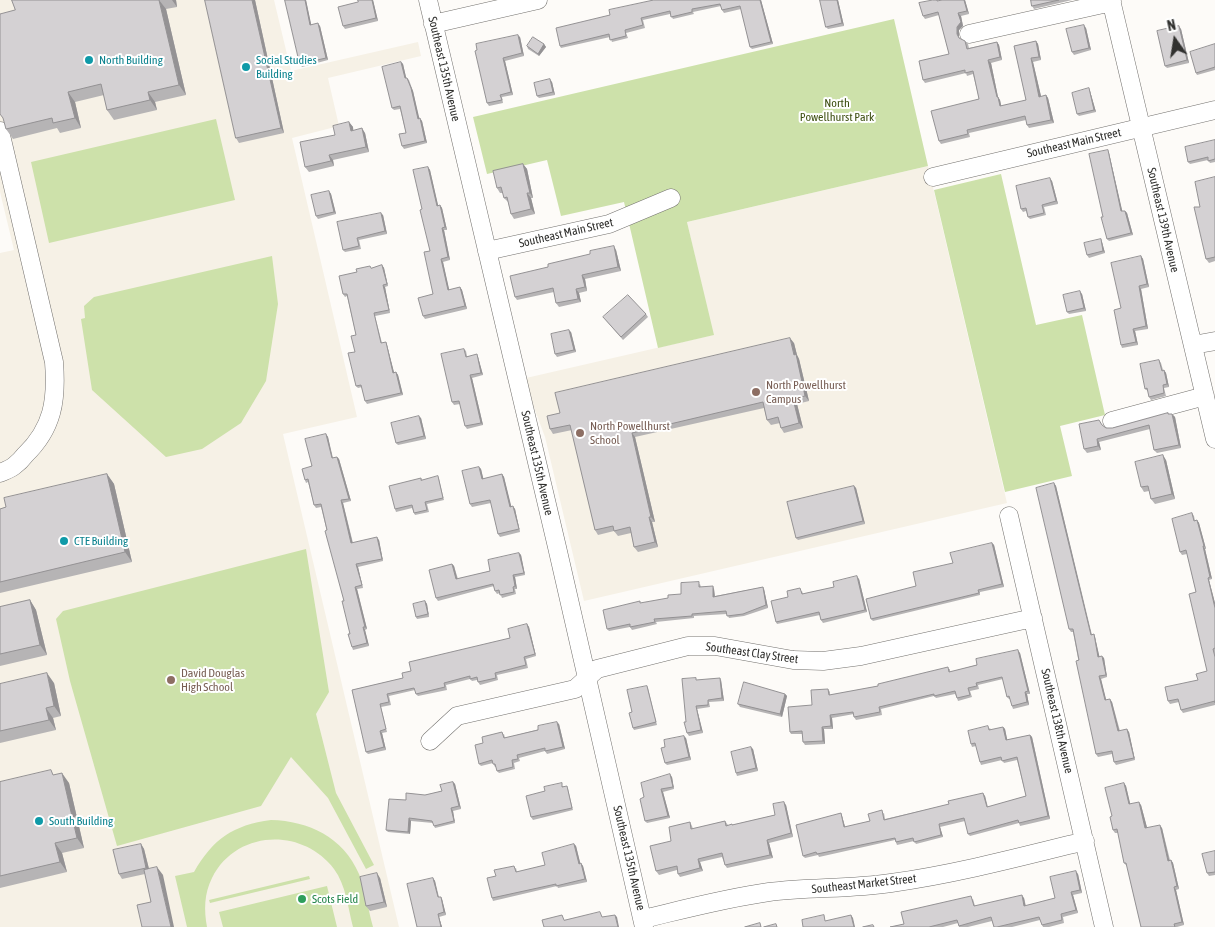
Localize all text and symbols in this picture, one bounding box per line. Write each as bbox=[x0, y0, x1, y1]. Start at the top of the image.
street label: Southeast 135th Avenue bbox=[425, 15, 463, 123]
north arrow bbox=[1150, 15, 1200, 65]
text: N bbox=[1166, 17, 1177, 34]
place label: North Building bbox=[99, 53, 163, 67]
place label: Social Studies Building bbox=[256, 53, 317, 81]
marker: North Building bbox=[83, 54, 95, 66]
marker: Social Studies Building bbox=[240, 61, 252, 73]
park label: North Powellhurst Park bbox=[800, 96, 874, 124]
street label: Southeast Main Street bbox=[1025, 125, 1123, 161]
street label: Southeast 139th Avenue bbox=[1144, 166, 1182, 274]
street label: Southeast Main Street bbox=[517, 215, 615, 251]
place label: North Powellhurst Campus bbox=[766, 378, 846, 406]
marker: North Powellhurst Campus bbox=[750, 386, 762, 398]
street label: Southeast 135th Avenue bbox=[518, 409, 556, 517]
place label: North Powellhurst School bbox=[590, 419, 670, 447]
marker: North Powellhurst School bbox=[574, 427, 586, 439]
place label: CTE Building bbox=[74, 534, 128, 548]
marker: CTE Building bbox=[58, 535, 70, 547]
street label: Southeast Clay Street bbox=[705, 639, 799, 667]
place label: David Douglas High School bbox=[181, 666, 245, 694]
street label: Southeast 138th Avenue bbox=[1038, 667, 1076, 775]
marker: David Douglas High School bbox=[165, 674, 177, 686]
street label: Southeast 135th Avenue bbox=[610, 804, 648, 912]
place label: South Building bbox=[49, 814, 113, 828]
marker: South Building bbox=[33, 815, 45, 827]
street label: Southeast Market Street bbox=[811, 871, 917, 897]
place label: Scots Field bbox=[312, 892, 358, 906]
marker: Scots Field bbox=[296, 893, 308, 905]

